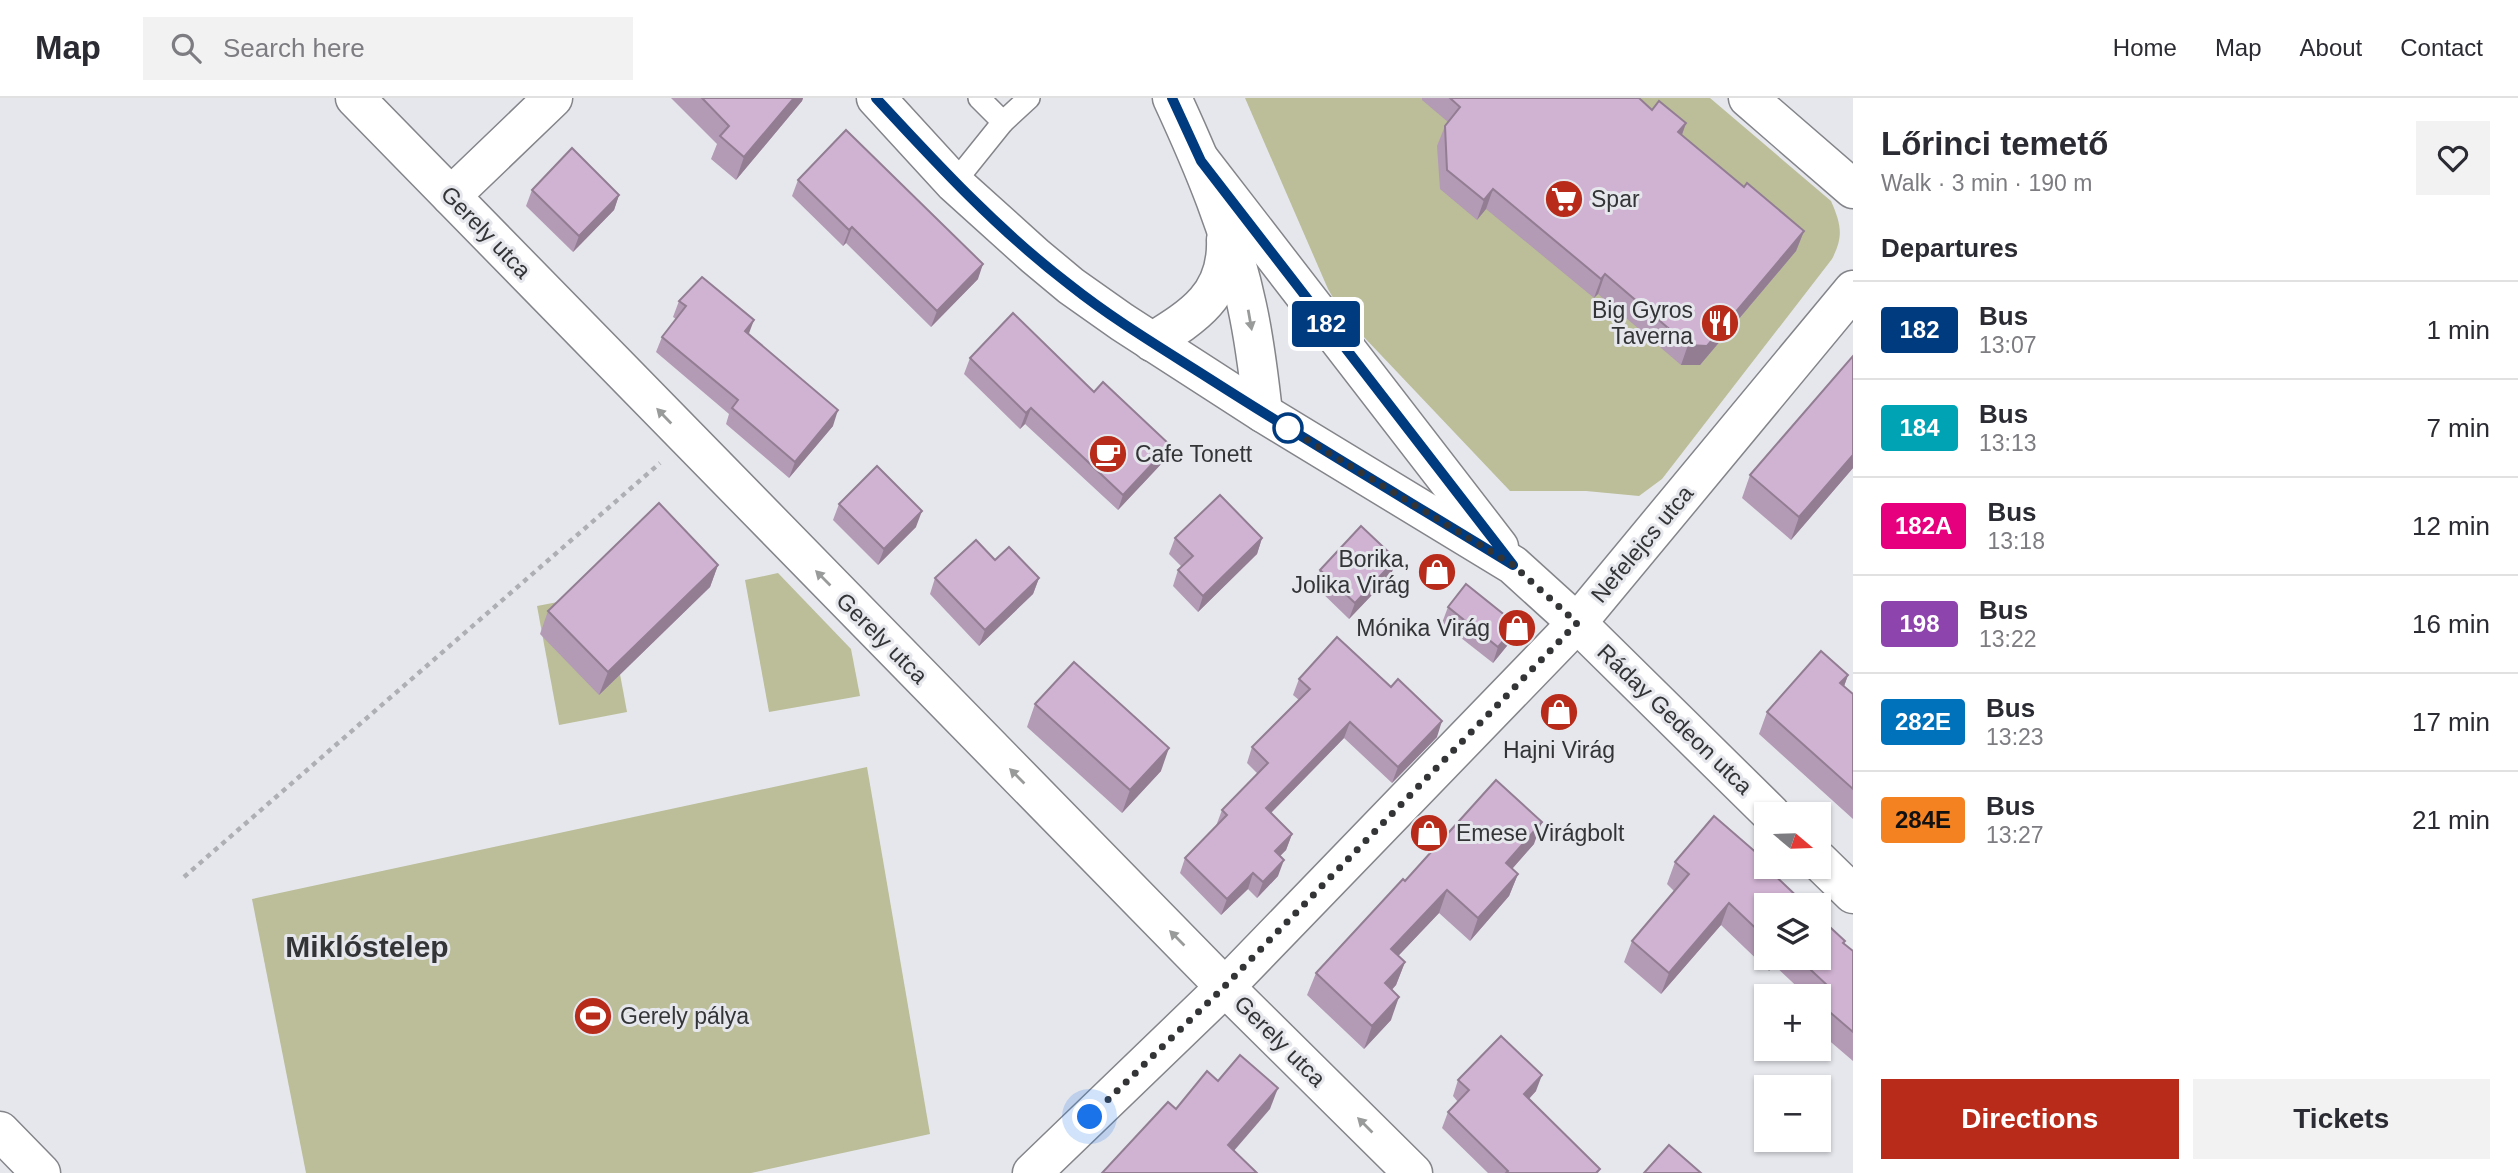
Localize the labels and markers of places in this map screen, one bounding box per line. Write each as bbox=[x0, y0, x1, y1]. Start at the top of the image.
supermarket icon: Spar bbox=[1543, 178, 1585, 220]
place label: Spar bbox=[1591, 186, 1640, 212]
place label: Big Gyros Taverna bbox=[1592, 297, 1693, 349]
restaurant icon: Big Gyros Taverna bbox=[1699, 302, 1741, 344]
unlabelled marker bbox=[1273, 413, 1303, 443]
cafe icon: Cafe Tonett bbox=[1087, 433, 1129, 475]
place label: Cafe Tonett bbox=[1135, 441, 1253, 467]
place label: Borika, Jolika Virág bbox=[1292, 546, 1410, 598]
shop icon: Borika, Jolika Virág bbox=[1416, 551, 1458, 593]
shop icon: Mónika Virág bbox=[1496, 607, 1538, 649]
place label: Mónika Virág bbox=[1356, 615, 1490, 641]
shop icon: Hajni Virág bbox=[1538, 691, 1580, 733]
place label: Hajni Virág bbox=[1503, 737, 1615, 763]
shop icon: Emese Virágbolt bbox=[1408, 812, 1450, 854]
place label: Emese Virágbolt bbox=[1456, 820, 1625, 846]
sports icon: Gerely pálya bbox=[572, 995, 614, 1037]
place label: Gerely pálya bbox=[620, 1003, 749, 1029]

